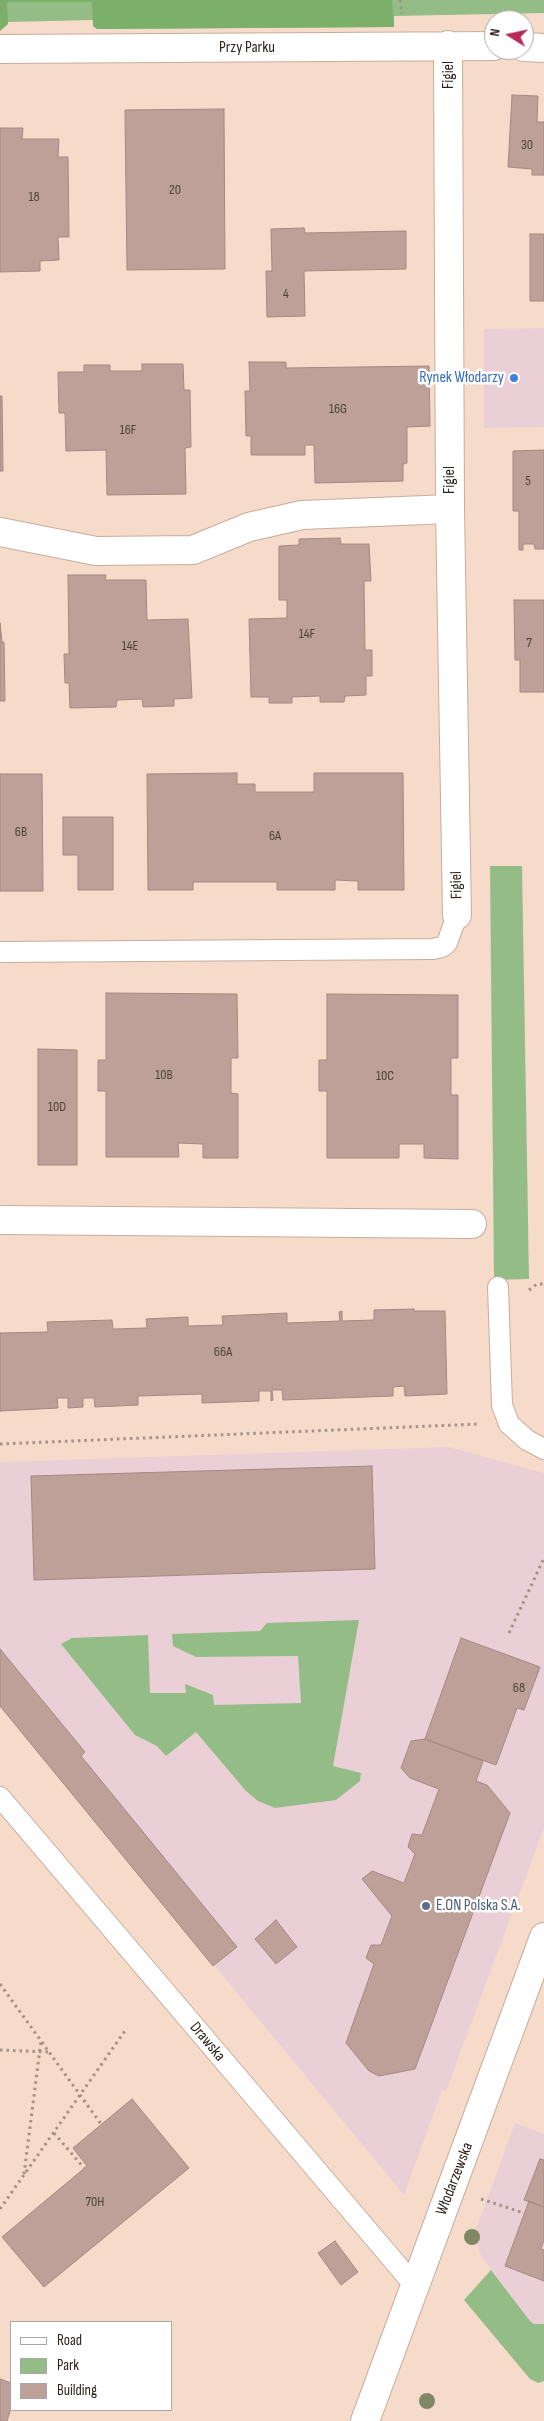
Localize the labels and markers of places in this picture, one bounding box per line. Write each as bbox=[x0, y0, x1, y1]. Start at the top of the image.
place label: Rynek Włodarzy bbox=[419, 368, 504, 388]
marker: Rynek Włodarzy bbox=[508, 372, 520, 384]
place label: E.ON Polska S.A. bbox=[436, 1896, 521, 1916]
marker: E.ON Polska S.A. bbox=[420, 1900, 432, 1912]

